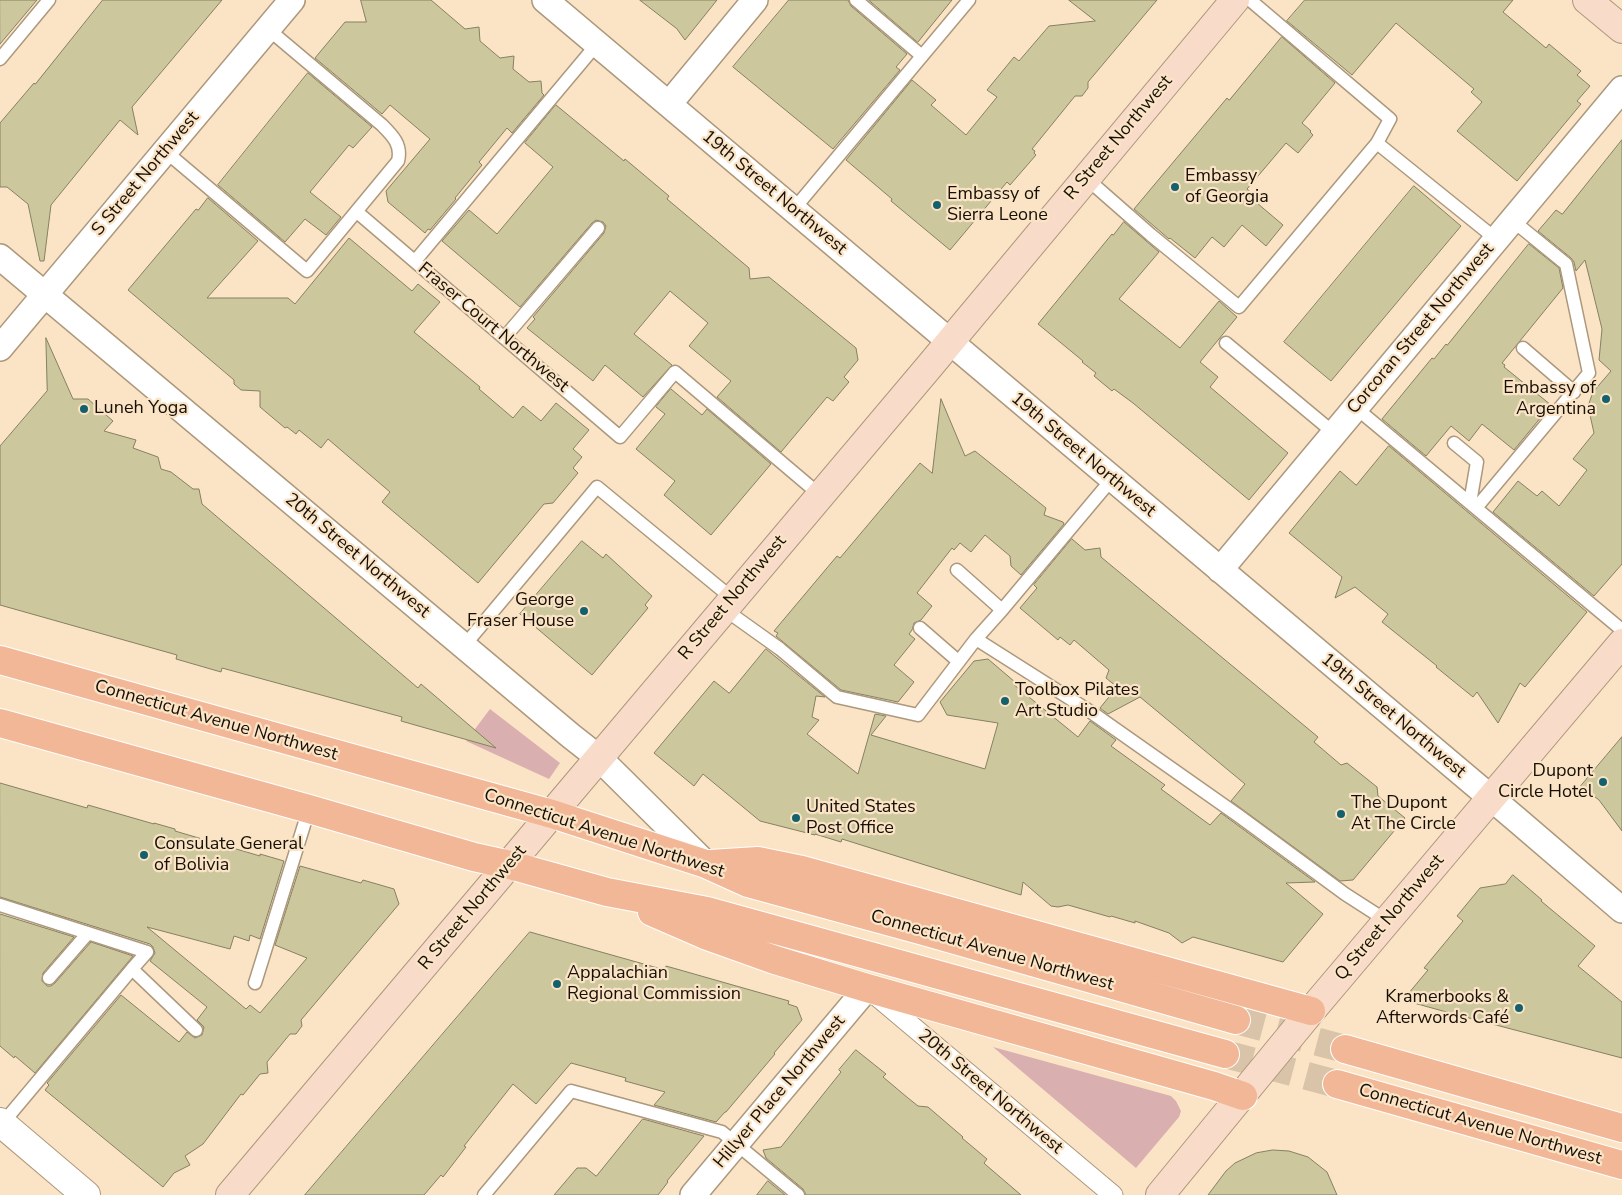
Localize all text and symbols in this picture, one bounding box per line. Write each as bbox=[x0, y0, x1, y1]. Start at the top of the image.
street label: R Street Northwest bbox=[1060, 71, 1178, 205]
street label: S Street Northwest bbox=[88, 107, 204, 241]
street label: 19th Street Northwest bbox=[697, 126, 851, 260]
place label: Embassy of Georgia bbox=[1185, 166, 1269, 208]
marker: Embassy of Georgia bbox=[1169, 181, 1181, 193]
place label: Embassy of Sierra Leone bbox=[947, 184, 1048, 226]
marker: Embassy of Sierra Leone bbox=[931, 199, 943, 211]
street label: Corcoran Street Northwest bbox=[1343, 239, 1499, 419]
street label: Fraser Court Northwest bbox=[413, 259, 573, 397]
place label: Embassy of Argentina bbox=[1503, 378, 1596, 420]
street label: 19th Street Northwest bbox=[1006, 388, 1160, 522]
marker: Embassy of Argentina bbox=[1600, 393, 1612, 405]
place label: Luneh Yoga bbox=[94, 398, 188, 420]
marker: Luneh Yoga bbox=[78, 403, 90, 415]
street label: 20th Street Northwest bbox=[280, 489, 434, 623]
street label: R Street Northwest bbox=[674, 531, 792, 665]
place label: George Fraser House bbox=[467, 590, 574, 632]
marker: George Fraser House bbox=[578, 605, 590, 617]
street label: 19th Street Northwest bbox=[1316, 649, 1470, 783]
street label: Connecticut Avenue Northwest bbox=[92, 676, 340, 766]
place label: Toolbox Pilates Art Studio bbox=[1015, 680, 1139, 722]
marker: Toolbox Pilates Art Studio bbox=[999, 695, 1011, 707]
place label: Dupont Circle Hotel bbox=[1498, 761, 1593, 804]
marker: Dupont Circle Hotel bbox=[1597, 776, 1609, 788]
street label: Connecticut Avenue Northwest bbox=[481, 785, 727, 883]
place label: The Dupont At The Circle bbox=[1351, 793, 1456, 836]
place label: United States Post Office bbox=[806, 797, 916, 840]
marker: The Dupont At The Circle bbox=[1335, 808, 1347, 820]
marker: United States Post Office bbox=[790, 812, 802, 824]
place label: Consulate General of Bolivia bbox=[154, 834, 303, 876]
street label: R Street Northwest bbox=[414, 841, 532, 975]
marker: Consulate General of Bolivia bbox=[138, 849, 150, 861]
street label: Q Street Northwest bbox=[1331, 850, 1449, 986]
street label: Connecticut Avenue Northwest bbox=[868, 906, 1116, 996]
place label: Appalachian Regional Commission bbox=[567, 963, 741, 1006]
marker: Appalachian Regional Commission bbox=[551, 978, 563, 990]
place label: Kramerbooks & Afterwords Café bbox=[1376, 987, 1509, 1030]
marker: Kramerbooks & Afterwords Café bbox=[1513, 1002, 1525, 1014]
street label: Hillyer Place Northwest bbox=[710, 1011, 850, 1173]
street label: 20th Street Northwest bbox=[913, 1025, 1067, 1159]
street label: Connecticut Avenue Northwest bbox=[1356, 1080, 1604, 1170]

